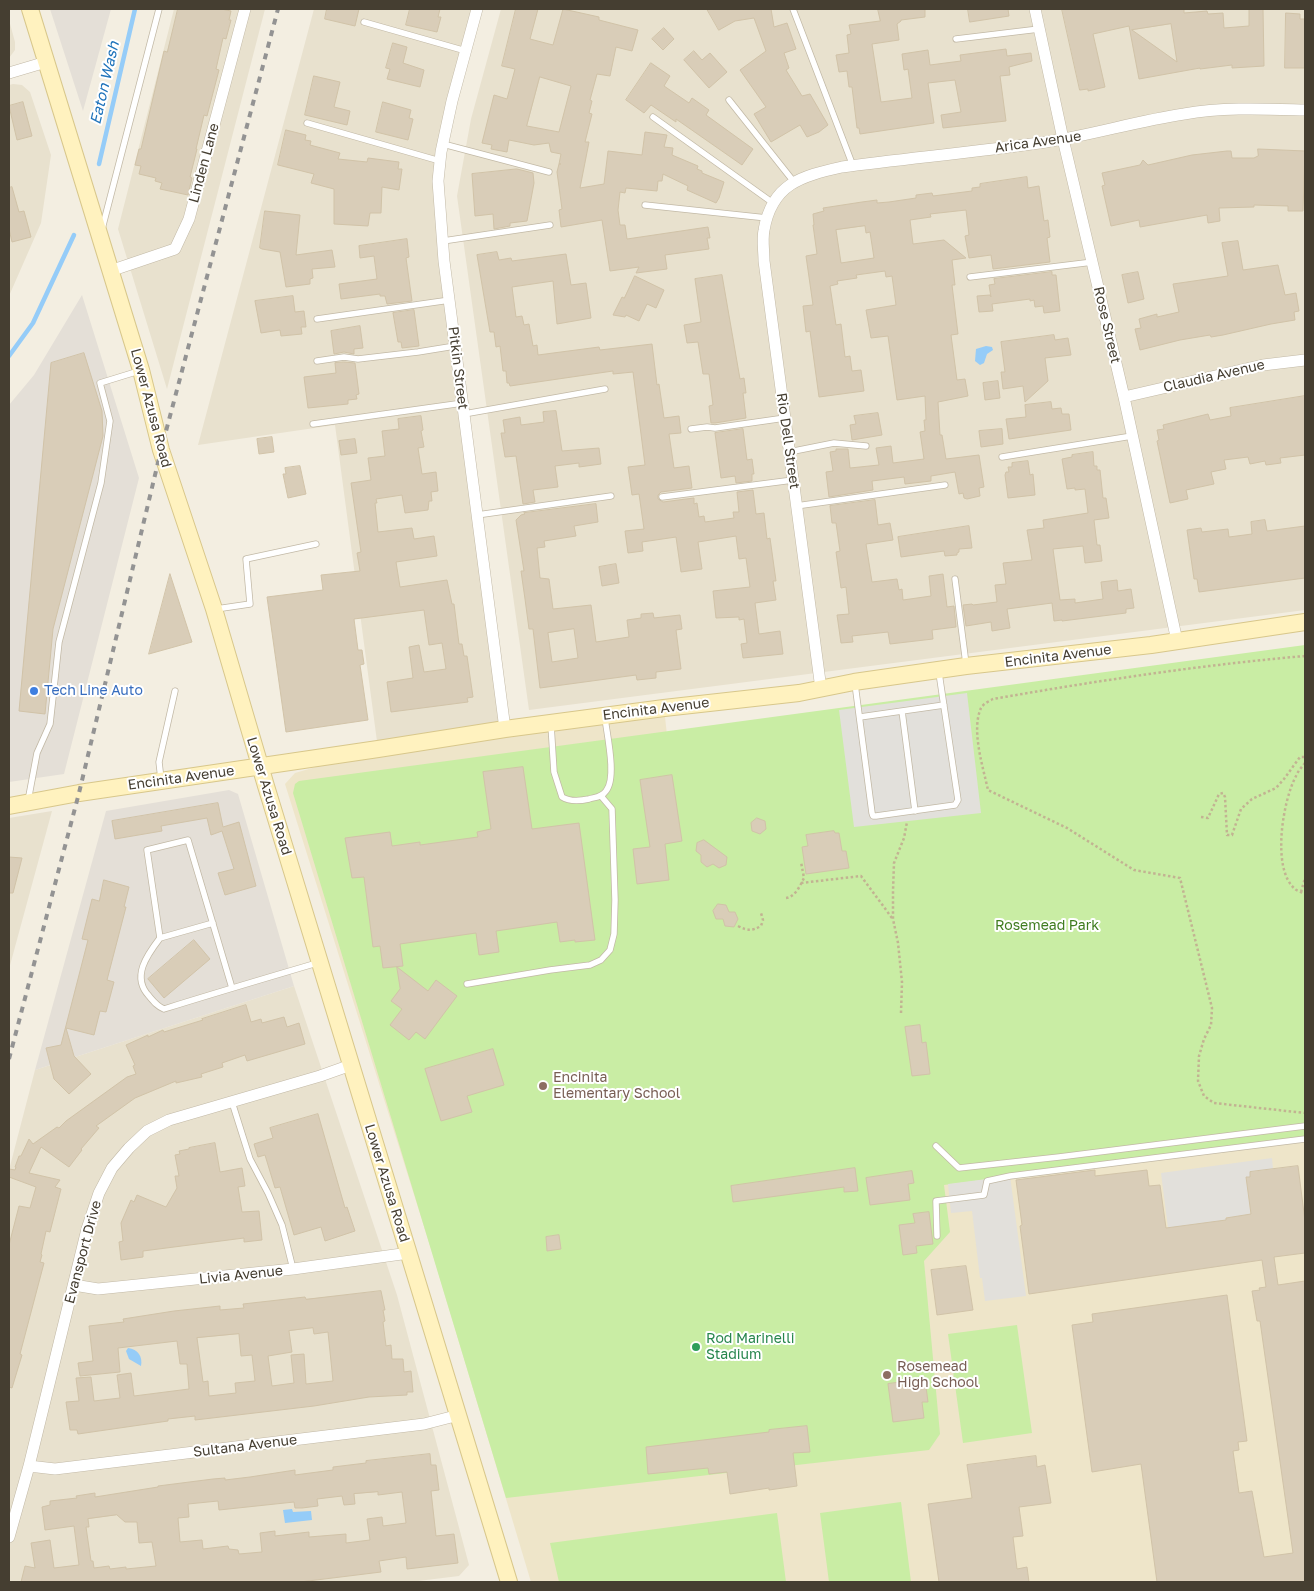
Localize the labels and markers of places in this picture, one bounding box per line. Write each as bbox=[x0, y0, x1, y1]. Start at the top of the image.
place label: Tech Line Auto bbox=[44, 683, 143, 699]
marker: Tech Line Auto bbox=[28, 685, 40, 697]
place label: Encinita Elementary School bbox=[553, 1070, 680, 1102]
marker: Encinita Elementary School bbox=[537, 1080, 549, 1092]
place label: Rod Marinelli Stadium bbox=[706, 1331, 794, 1364]
marker: Rod Marinelli Stadium bbox=[690, 1341, 702, 1353]
place label: Rosemead High School bbox=[897, 1359, 979, 1391]
marker: Rosemead High School bbox=[881, 1369, 893, 1381]

